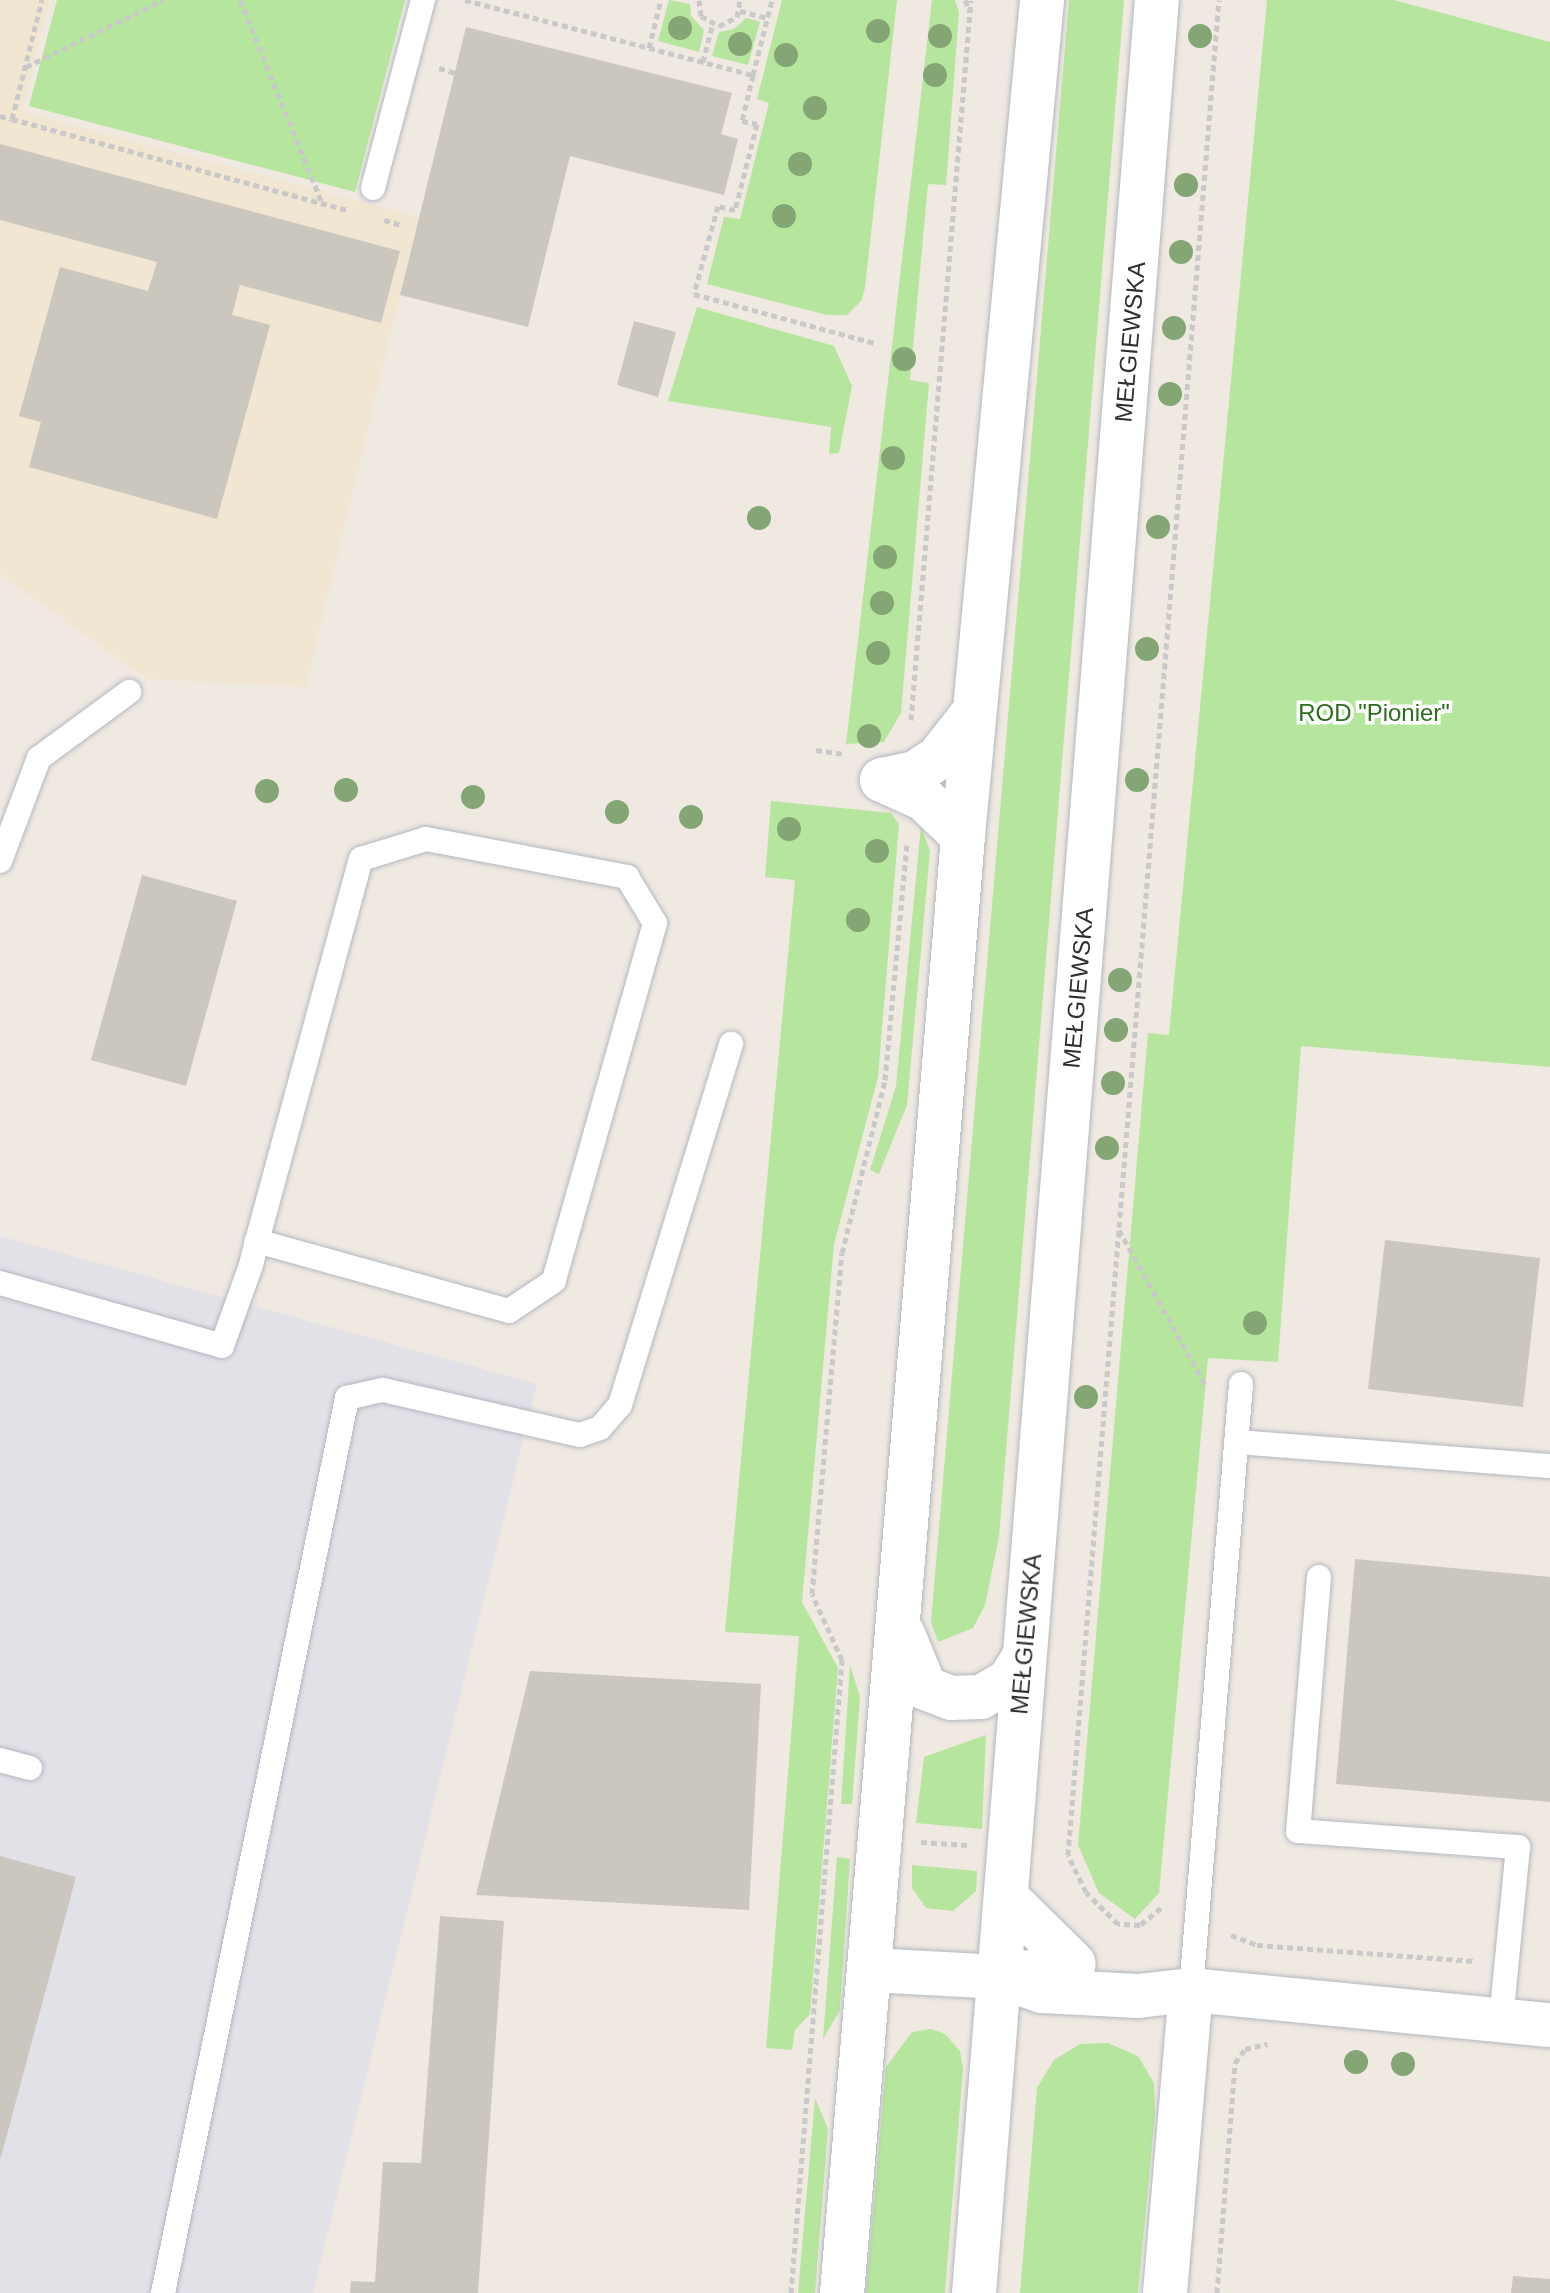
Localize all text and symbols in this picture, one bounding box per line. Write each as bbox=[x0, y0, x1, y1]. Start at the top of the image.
street label: MEŁGIEWSKA bbox=[1109, 260, 1151, 424]
park label: ROD "Pionier" bbox=[1298, 699, 1450, 727]
street label: MEŁGIEWSKA bbox=[1057, 906, 1099, 1070]
street label: MEŁGIEWSKA bbox=[1005, 1552, 1047, 1716]

